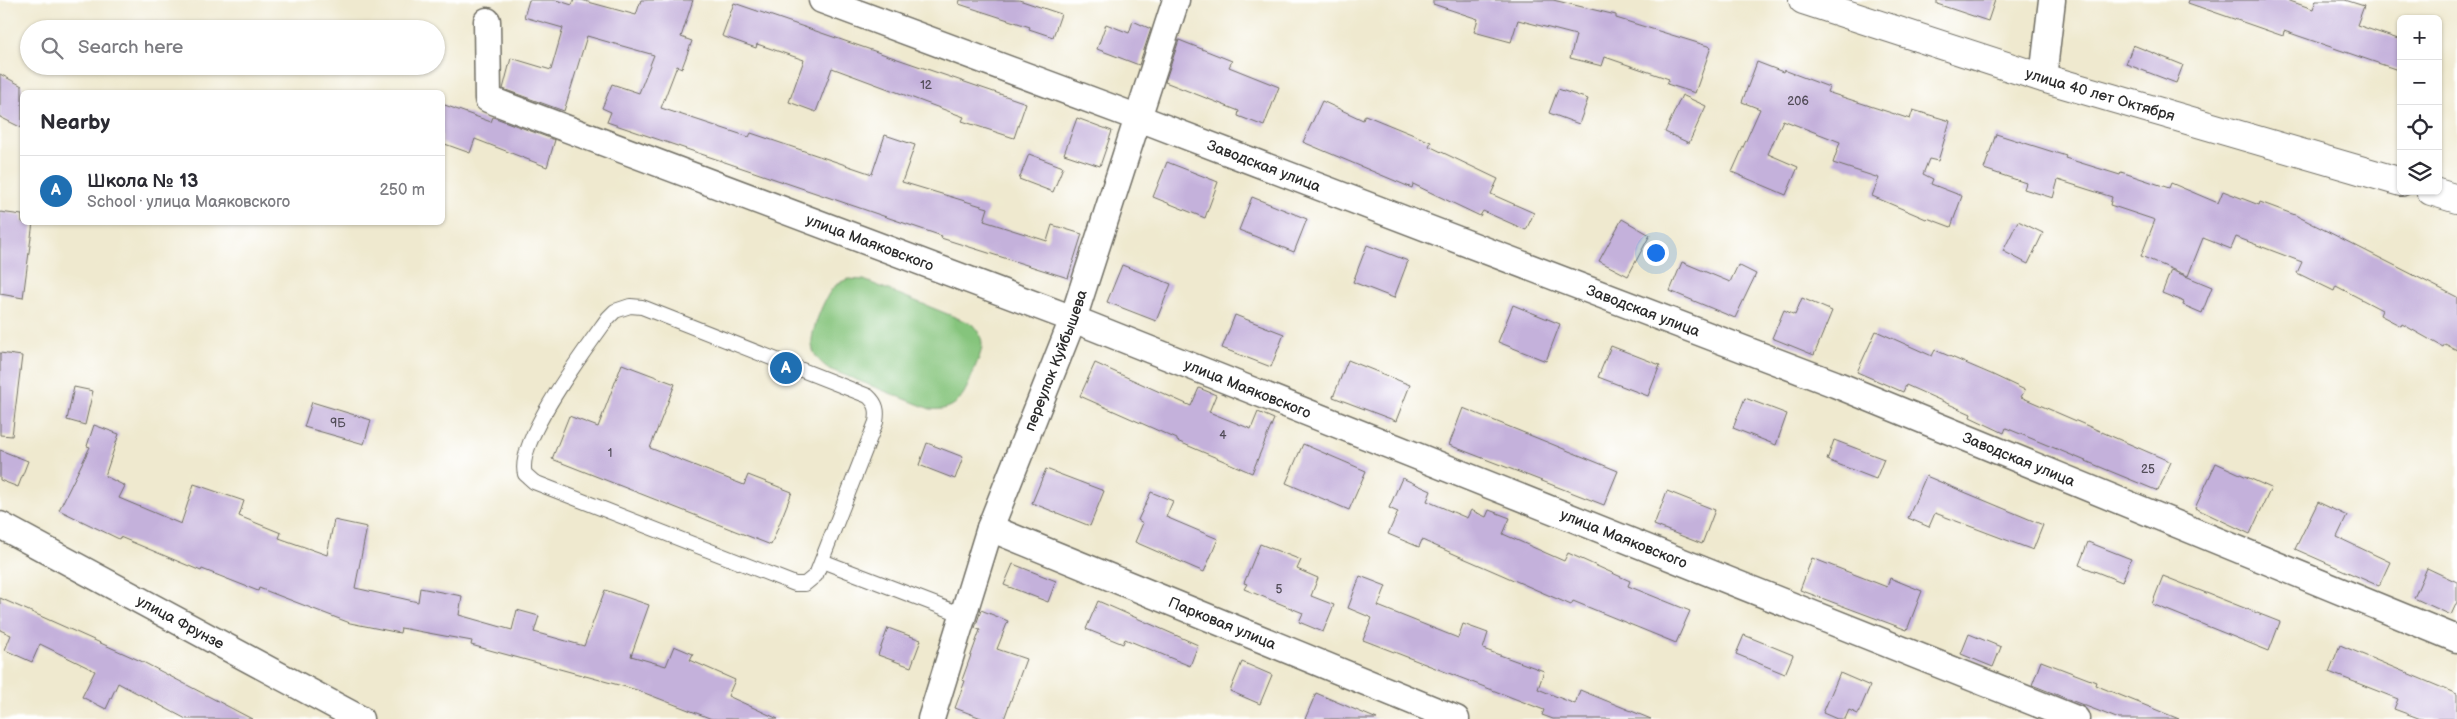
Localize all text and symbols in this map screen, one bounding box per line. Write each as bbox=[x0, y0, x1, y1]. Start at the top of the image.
map controls bbox=[2397, 15, 2442, 195]
button: + bbox=[2397, 15, 2442, 60]
search box bbox=[20, 20, 445, 75]
icon: search bbox=[38, 34, 66, 62]
text: Search here bbox=[78, 36, 183, 59]
button: − bbox=[2397, 60, 2442, 105]
street label: улица 40 лет Октября bbox=[2023, 63, 2177, 125]
house number: 12 bbox=[920, 78, 932, 93]
house number: 206 bbox=[1787, 94, 1809, 109]
button: locate bbox=[2397, 105, 2442, 150]
text: Nearby bbox=[40, 110, 110, 135]
street label: Заводская улица bbox=[1204, 135, 1323, 196]
button: layers bbox=[2397, 150, 2442, 195]
text: Школа № 13 bbox=[87, 170, 198, 193]
text: A bbox=[51, 181, 61, 200]
text: 250 m bbox=[379, 181, 425, 200]
text: School · улица Маяковского bbox=[87, 193, 290, 212]
street label: улица Маяковского bbox=[803, 210, 937, 275]
your location bbox=[1643, 240, 1669, 266]
street label: Заводская улица bbox=[1584, 280, 1703, 341]
street label: переулок Куйбышева bbox=[1020, 287, 1091, 434]
pin: A bbox=[770, 349, 802, 387]
street label: улица Маяковского bbox=[1181, 355, 1314, 423]
house number: 9Б bbox=[330, 416, 346, 431]
house number: 4 bbox=[1219, 428, 1227, 443]
street label: Заводская улица bbox=[1960, 428, 2078, 491]
house number: 1 bbox=[608, 446, 612, 461]
house number: 25 bbox=[2141, 462, 2155, 477]
street label: улица Маяковского bbox=[1558, 505, 1690, 573]
house number: 5 bbox=[1276, 582, 1283, 597]
street label: улица Фрунзе bbox=[133, 591, 228, 654]
street label: Парковая улица bbox=[1166, 593, 1279, 654]

